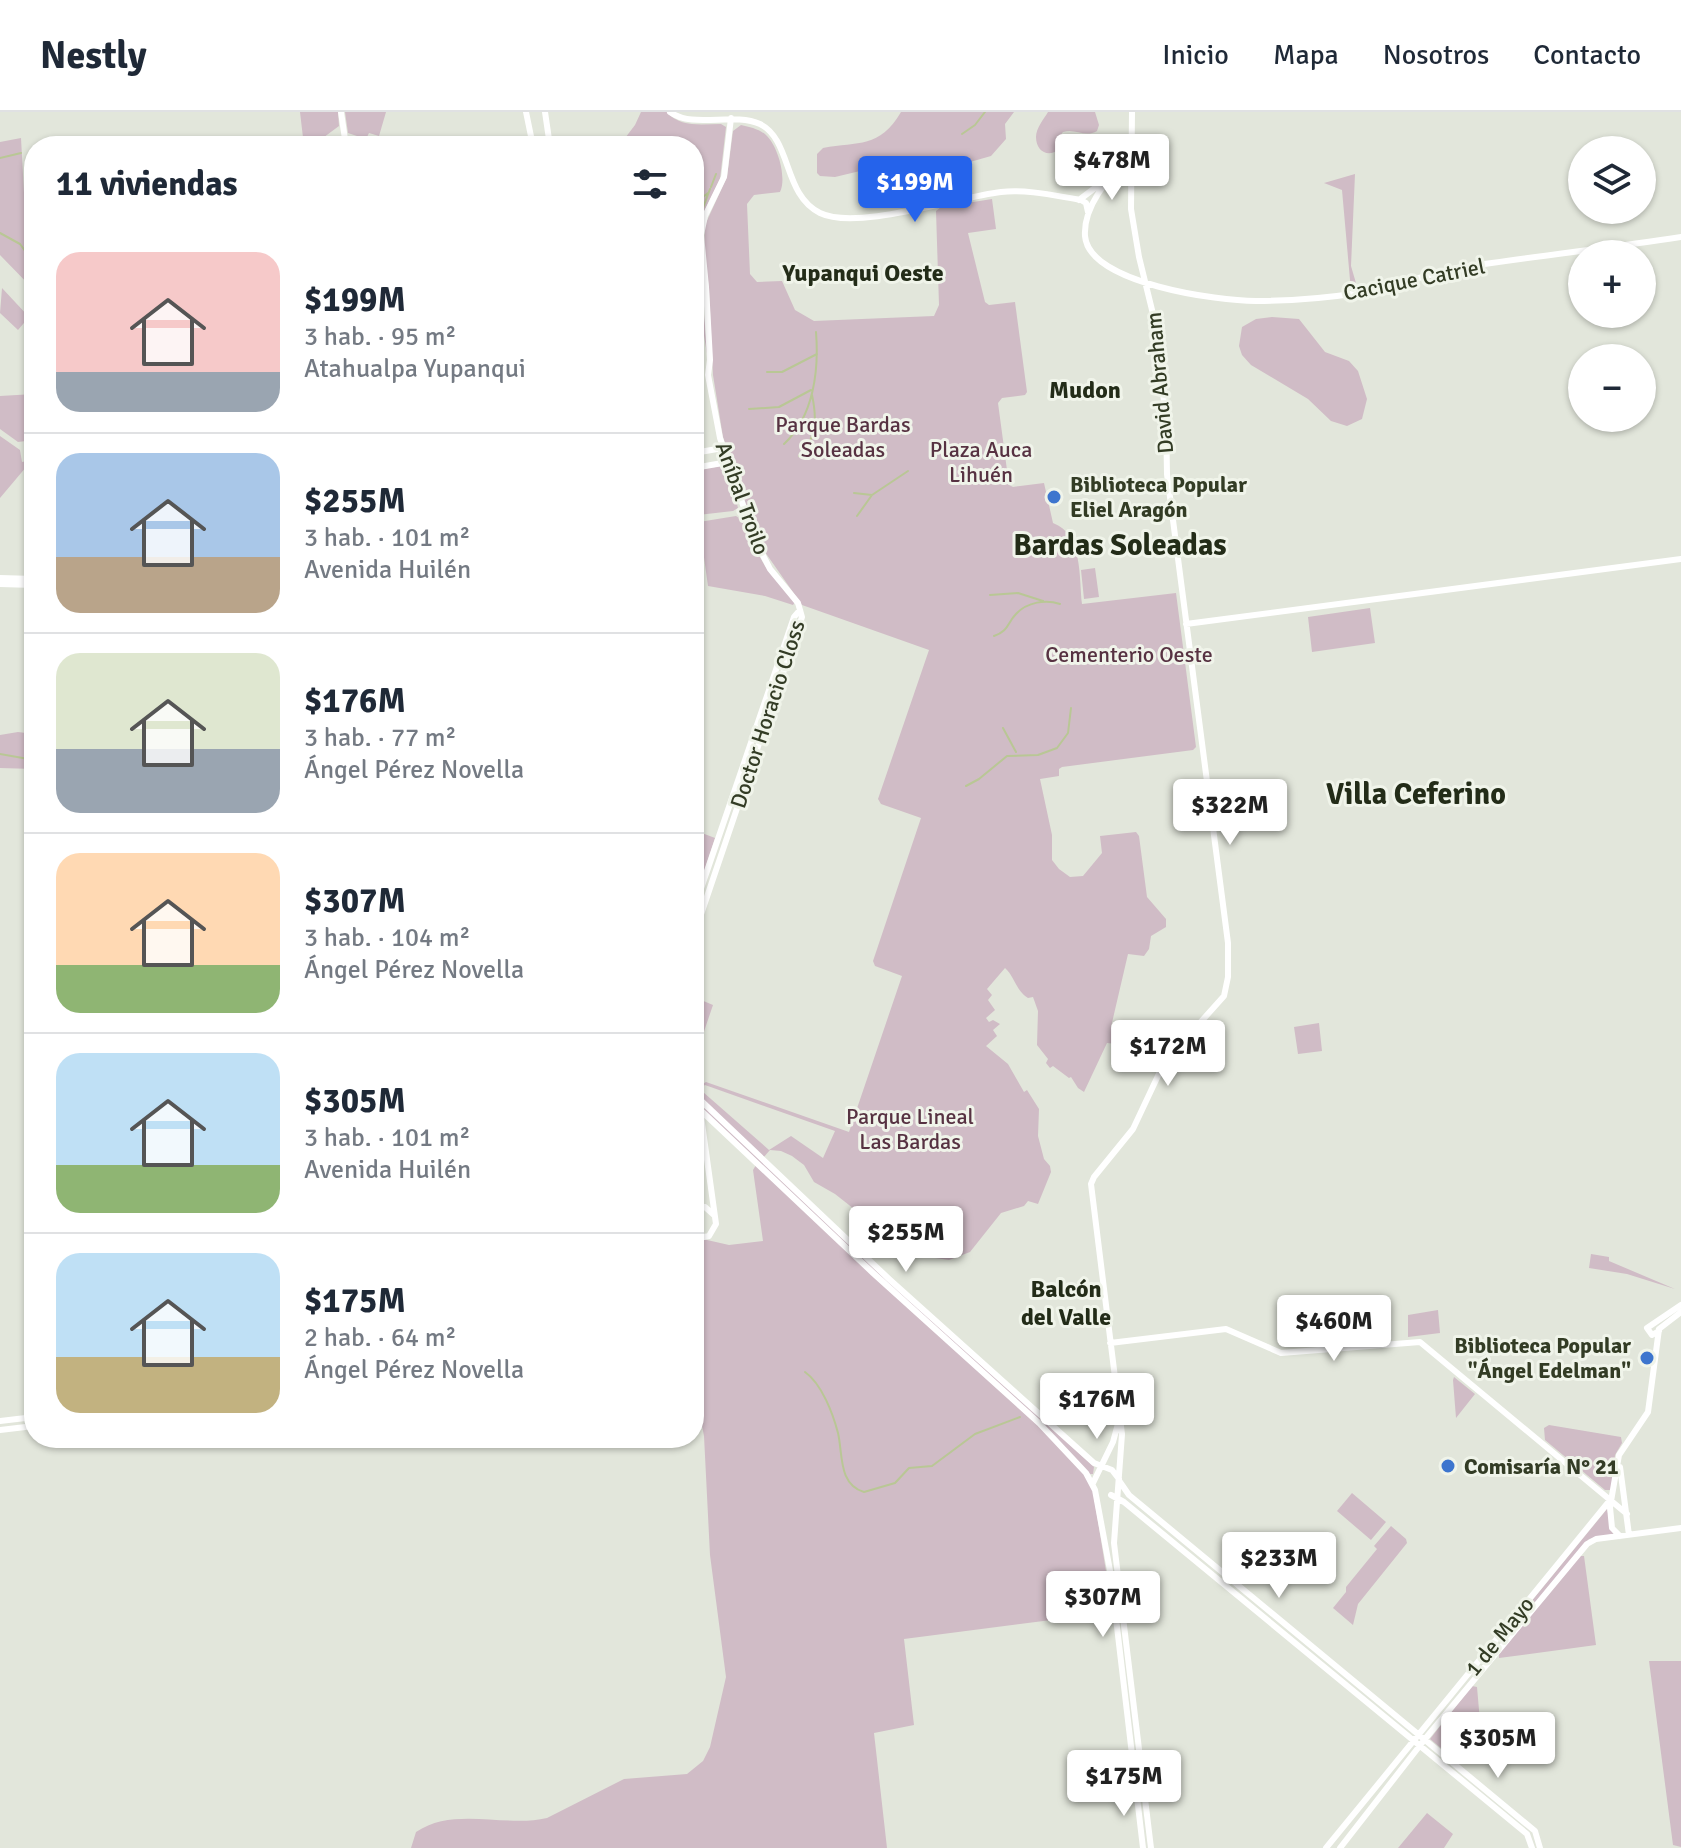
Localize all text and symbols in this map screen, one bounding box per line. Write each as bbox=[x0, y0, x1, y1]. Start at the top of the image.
text: Nestly bbox=[40, 32, 147, 79]
text: Inicio bbox=[1162, 38, 1229, 72]
text: Mapa bbox=[1273, 38, 1339, 72]
text: Nosotros bbox=[1383, 38, 1489, 72]
text: Contacto bbox=[1533, 38, 1641, 72]
pin: $478M bbox=[1056, 134, 1168, 202]
map controls bbox=[1568, 136, 1656, 432]
button: layers bbox=[1568, 136, 1656, 224]
text: $478M bbox=[1073, 144, 1151, 176]
pin: $199M bbox=[859, 156, 971, 224]
icon: filters bbox=[628, 162, 672, 206]
text: 11 viviendas bbox=[56, 163, 238, 205]
text: $199M bbox=[876, 166, 954, 198]
button: + bbox=[1568, 240, 1656, 328]
street label: Cacique Catriel bbox=[1341, 253, 1487, 306]
district label: Yupanqui Oeste bbox=[781, 258, 944, 288]
text: $199M bbox=[304, 279, 406, 321]
icon: home bbox=[120, 284, 216, 380]
street label: David Abraham bbox=[1140, 311, 1179, 455]
text: 3 hab. · 95 m² bbox=[304, 321, 456, 353]
button: − bbox=[1568, 344, 1656, 432]
text: Atahualpa Yupanqui bbox=[304, 353, 526, 385]
district label: Mudon bbox=[1049, 375, 1121, 405]
park label: Parque Bardas Soleadas bbox=[775, 411, 911, 463]
park label: Plaza Auca Lihuén bbox=[930, 436, 1032, 488]
street label: Aníbal Troilo bbox=[710, 438, 775, 558]
place label: Biblioteca Popular Eliel Aragón bbox=[1070, 471, 1247, 523]
text: $255M bbox=[304, 480, 406, 522]
icon: home bbox=[120, 485, 216, 581]
marker: Biblioteca Popular Eliel Aragón bbox=[1045, 488, 1063, 506]
text: 3 hab. · 101 m² bbox=[304, 522, 471, 554]
district label: Bardas Soleadas bbox=[1013, 527, 1227, 564]
text: Avenida Huilén bbox=[304, 554, 471, 586]
street label: Doctor Horacio Closs bbox=[724, 617, 811, 812]
park label: Cementerio Oeste bbox=[1045, 641, 1213, 668]
text: $176M bbox=[304, 680, 406, 722]
icon: home bbox=[120, 685, 216, 781]
text: 3 hab. · 77 m² bbox=[304, 722, 456, 754]
text: Ángel Pérez Novella bbox=[304, 754, 524, 786]
district label: Villa Ceferino bbox=[1326, 776, 1506, 813]
pin: $322M bbox=[1174, 779, 1286, 847]
text: $322M bbox=[1191, 789, 1269, 821]
text: $307M bbox=[304, 880, 406, 922]
icon: home bbox=[120, 885, 216, 981]
text: 3 hab. · 104 m² bbox=[304, 922, 471, 954]
text: Ángel Pérez Novella bbox=[304, 954, 524, 986]
pin: $172M bbox=[1112, 1020, 1224, 1088]
text: $172M bbox=[1129, 1030, 1207, 1062]
text: $305M bbox=[304, 1080, 406, 1122]
icon: home bbox=[120, 1085, 216, 1181]
park label: Parque Lineal Las Bardas bbox=[846, 1103, 974, 1155]
text: 3 hab. · 101 m² bbox=[304, 1122, 471, 1154]
text: Avenida Huilén bbox=[304, 1154, 471, 1186]
pin: $255M bbox=[850, 1206, 962, 1274]
text: $255M bbox=[867, 1216, 945, 1248]
district label: Balcón del Valle bbox=[1021, 1274, 1111, 1332]
text: $175M bbox=[304, 1280, 406, 1322]
icon: home bbox=[120, 1285, 216, 1381]
pin: $460M bbox=[1278, 1295, 1390, 1363]
text: $460M bbox=[1295, 1305, 1373, 1337]
text: 2 hab. · 64 m² bbox=[304, 1322, 456, 1354]
place label: Biblioteca Popular "Ángel Edelman" bbox=[1454, 1332, 1631, 1384]
marker: Biblioteca Popular "Ángel Edelman" bbox=[1638, 1349, 1656, 1367]
text: Ángel Pérez Novella bbox=[304, 1354, 524, 1386]
pin: $176M bbox=[1041, 1373, 1153, 1441]
text: $176M bbox=[1058, 1383, 1136, 1415]
place label: Comisaría N° 21 bbox=[1464, 1453, 1619, 1480]
marker: Comisaría N° 21 bbox=[1439, 1457, 1457, 1475]
pin: $233M bbox=[1223, 1532, 1335, 1600]
text: $233M bbox=[1240, 1542, 1318, 1574]
pin: $307M bbox=[1047, 1571, 1159, 1639]
text: $307M bbox=[1064, 1581, 1142, 1613]
street label: 1 de Mayo bbox=[1459, 1591, 1540, 1681]
pin: $305M bbox=[1442, 1712, 1554, 1780]
text: $305M bbox=[1459, 1722, 1537, 1754]
pin: $175M bbox=[1068, 1750, 1180, 1818]
text: $175M bbox=[1085, 1760, 1163, 1792]

